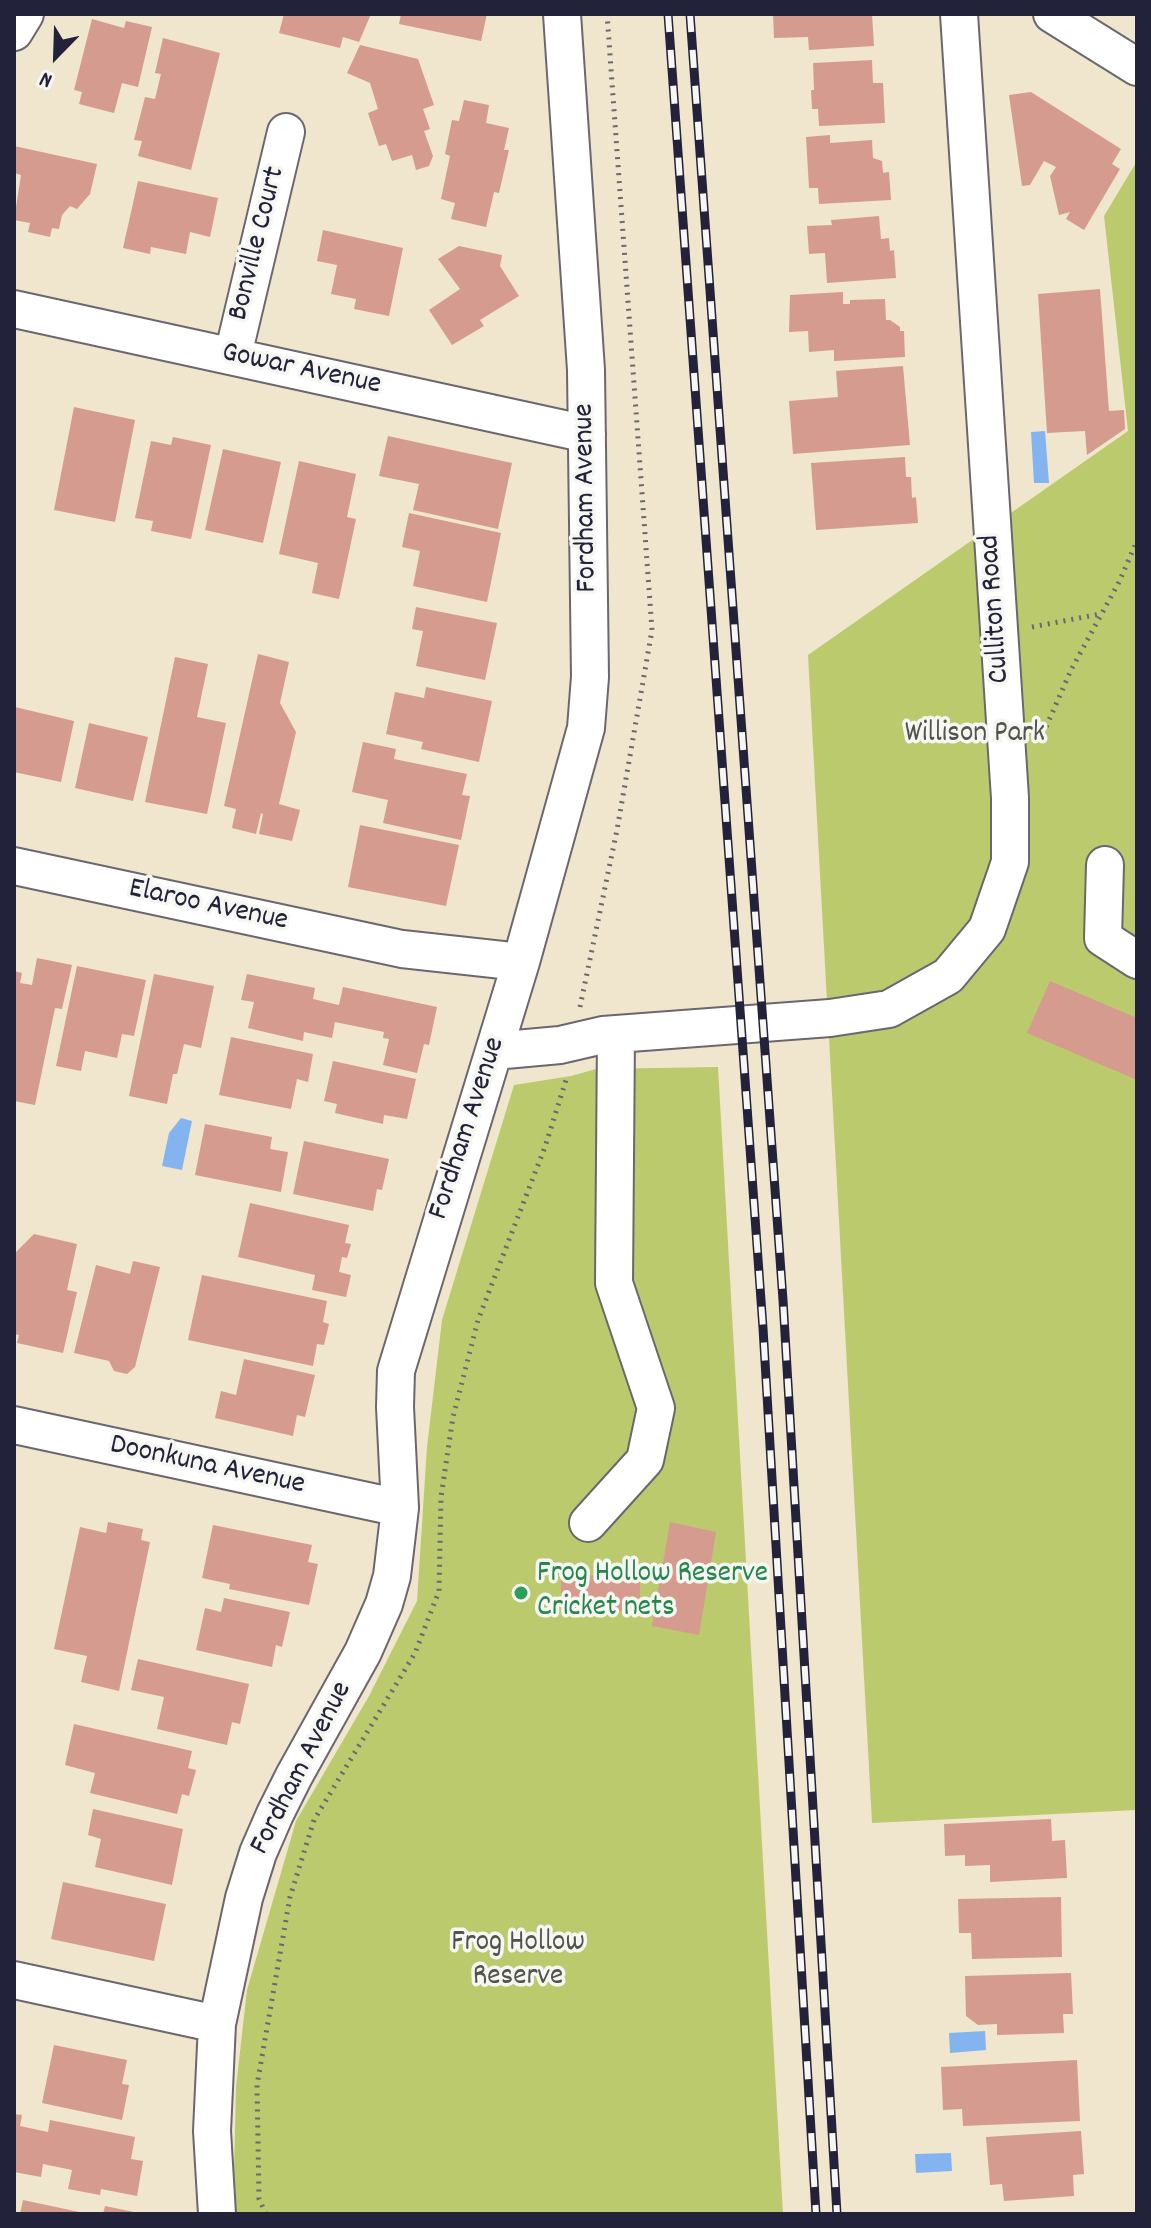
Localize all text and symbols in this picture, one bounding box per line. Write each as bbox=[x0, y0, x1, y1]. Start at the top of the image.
north arrow bbox=[16, 16, 96, 96]
text: N bbox=[35, 62, 57, 95]
street label: Bonville Court bbox=[223, 163, 295, 325]
street label: Gowar Avenue bbox=[218, 337, 384, 405]
street label: Fordham Avenue bbox=[568, 403, 608, 593]
street label: Culliton Road bbox=[974, 534, 1020, 684]
park label: Willison Park bbox=[905, 718, 1045, 754]
street label: Elaroo Avenue bbox=[125, 873, 291, 941]
street label: Fordham Avenue bbox=[423, 1033, 515, 1225]
street label: Doonkuna Avenue bbox=[106, 1429, 308, 1505]
place label: Frog Hollow Reserve Cricket nets bbox=[537, 1558, 768, 1628]
marker: Frog Hollow Reserve Cricket nets bbox=[512, 1584, 530, 1602]
street label: Fordham Avenue bbox=[244, 1676, 362, 1862]
park label: Frog Hollow Reserve bbox=[451, 1927, 585, 1998]

